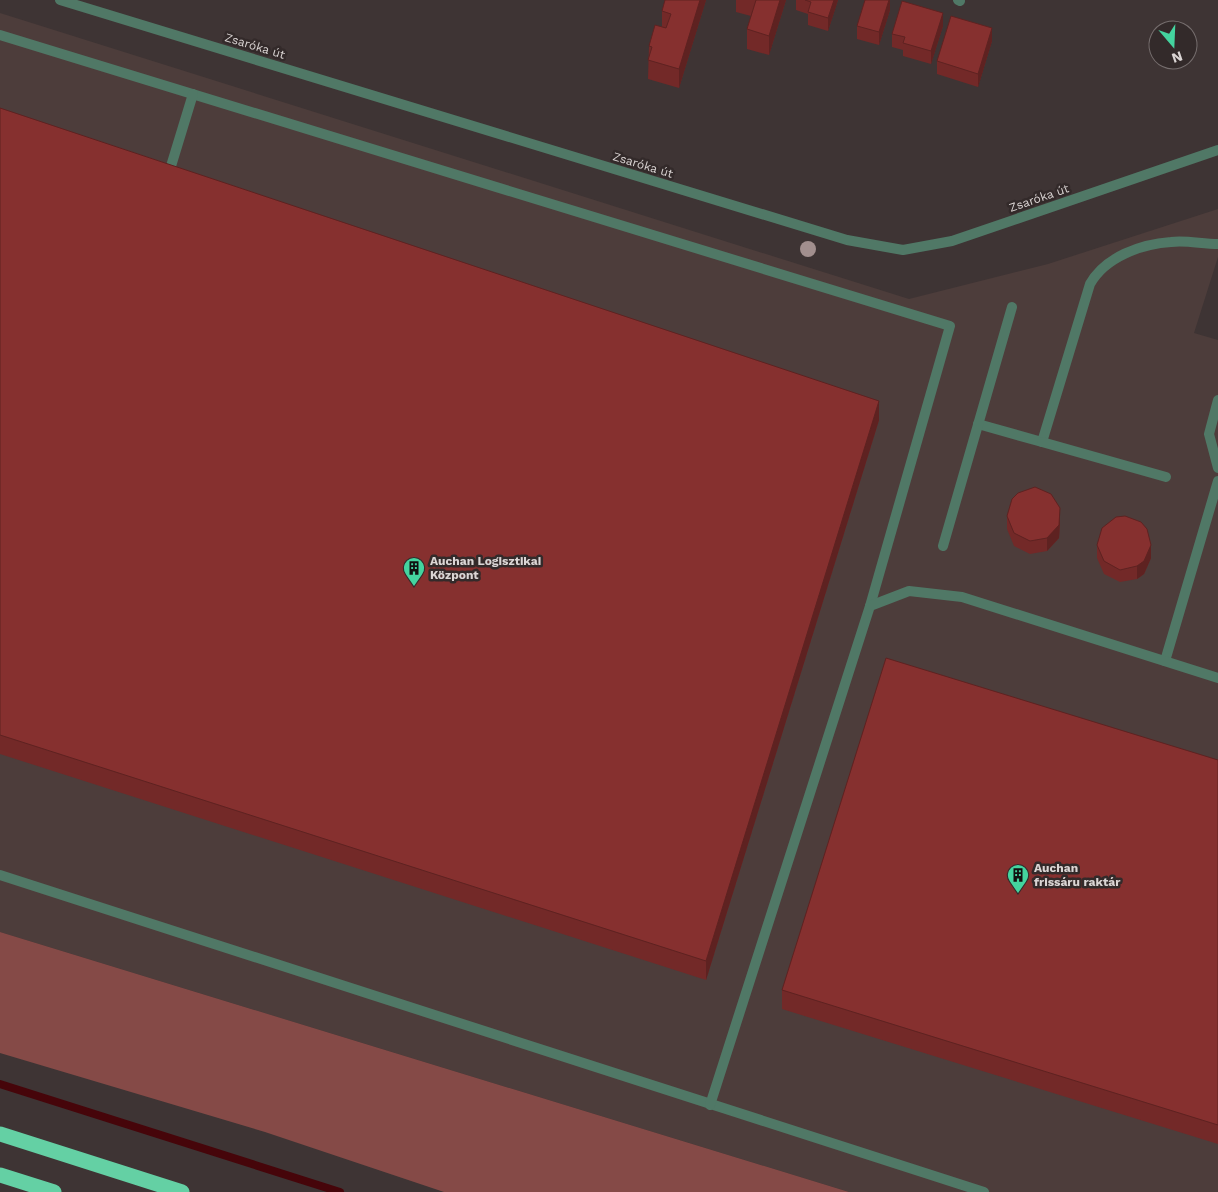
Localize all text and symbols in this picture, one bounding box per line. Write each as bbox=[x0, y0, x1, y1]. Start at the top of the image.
north arrow bbox=[1148, 20, 1198, 70]
street label: Zsaróka út bbox=[223, 30, 287, 62]
text: N bbox=[1170, 48, 1185, 67]
street label: Zsaróka út bbox=[611, 149, 675, 181]
street label: Zsaróka út bbox=[1007, 181, 1071, 215]
place label: Auchan Logisztikai Központ bbox=[430, 554, 541, 582]
building icon: Auchan Logisztikai Központ bbox=[402, 556, 426, 587]
place label: Auchan frissáru raktár bbox=[1034, 861, 1121, 889]
building icon: Auchan frissáru raktár bbox=[1006, 863, 1030, 894]

